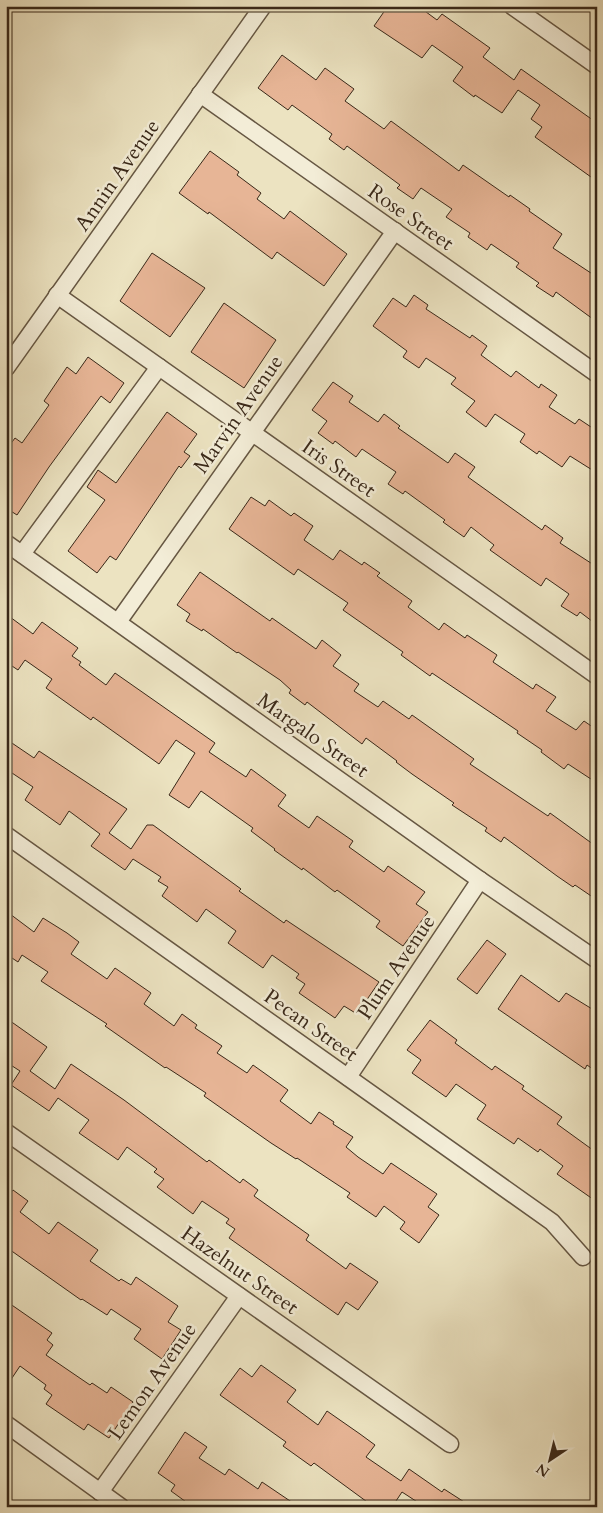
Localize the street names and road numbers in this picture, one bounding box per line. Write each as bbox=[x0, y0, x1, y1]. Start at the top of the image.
street label: Annin Avenue bbox=[68, 114, 167, 237]
street label: Rose Street bbox=[362, 177, 460, 258]
street label: Marvin Avenue bbox=[187, 349, 290, 479]
street label: Iris Street bbox=[296, 432, 382, 505]
street label: Margalo Street bbox=[251, 686, 375, 785]
street label: Plum Avenue bbox=[351, 909, 442, 1025]
street label: Pecan Street bbox=[258, 982, 364, 1069]
street label: Hazelnut Street bbox=[175, 1219, 304, 1322]
street label: Lemon Avenue bbox=[101, 1317, 204, 1446]

